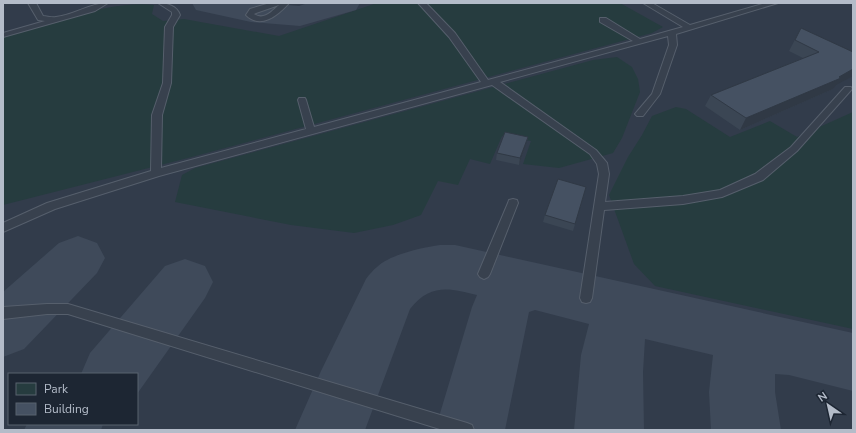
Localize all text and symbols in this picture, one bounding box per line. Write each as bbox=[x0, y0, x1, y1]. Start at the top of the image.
legend bbox=[8, 373, 138, 425]
text: Park bbox=[44, 381, 69, 397]
north arrow bbox=[808, 385, 848, 425]
text: N bbox=[815, 389, 830, 406]
text: Building bbox=[44, 401, 89, 417]

